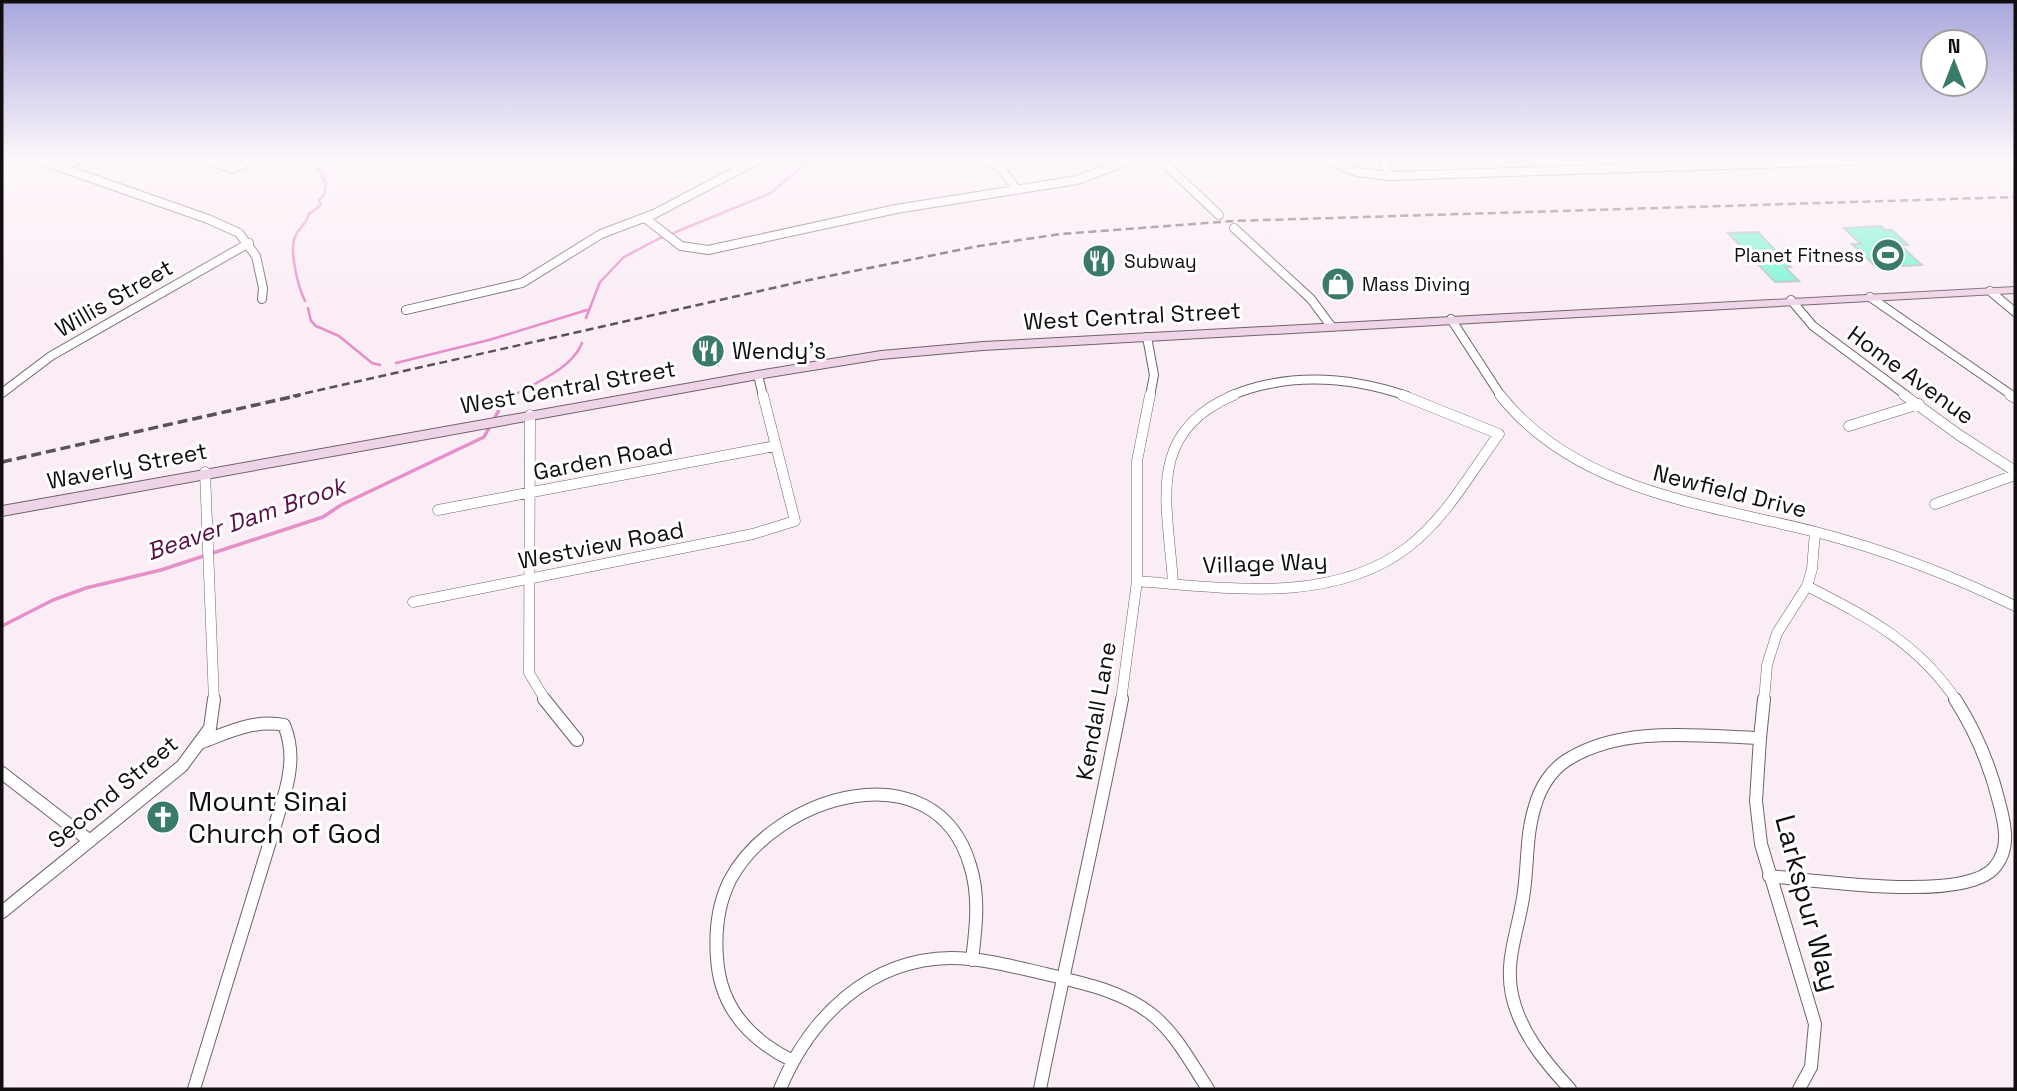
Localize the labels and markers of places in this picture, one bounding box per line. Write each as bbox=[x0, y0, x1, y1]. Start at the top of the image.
sports icon: Planet Fitness bbox=[1869, 236, 1907, 274]
restaurant icon: Subway bbox=[1080, 242, 1118, 280]
place label: Planet Fitness bbox=[1734, 243, 1864, 268]
place label: Subway bbox=[1124, 249, 1197, 274]
shop icon: Mass Diving bbox=[1319, 265, 1357, 303]
place label: Mass Diving bbox=[1362, 272, 1470, 297]
restaurant icon: Wendy's bbox=[689, 332, 727, 370]
place label: Wendy's bbox=[732, 336, 826, 366]
place label: Mount Sinai Church of God bbox=[188, 783, 381, 851]
church icon: Mount Sinai Church of God bbox=[144, 798, 182, 836]

